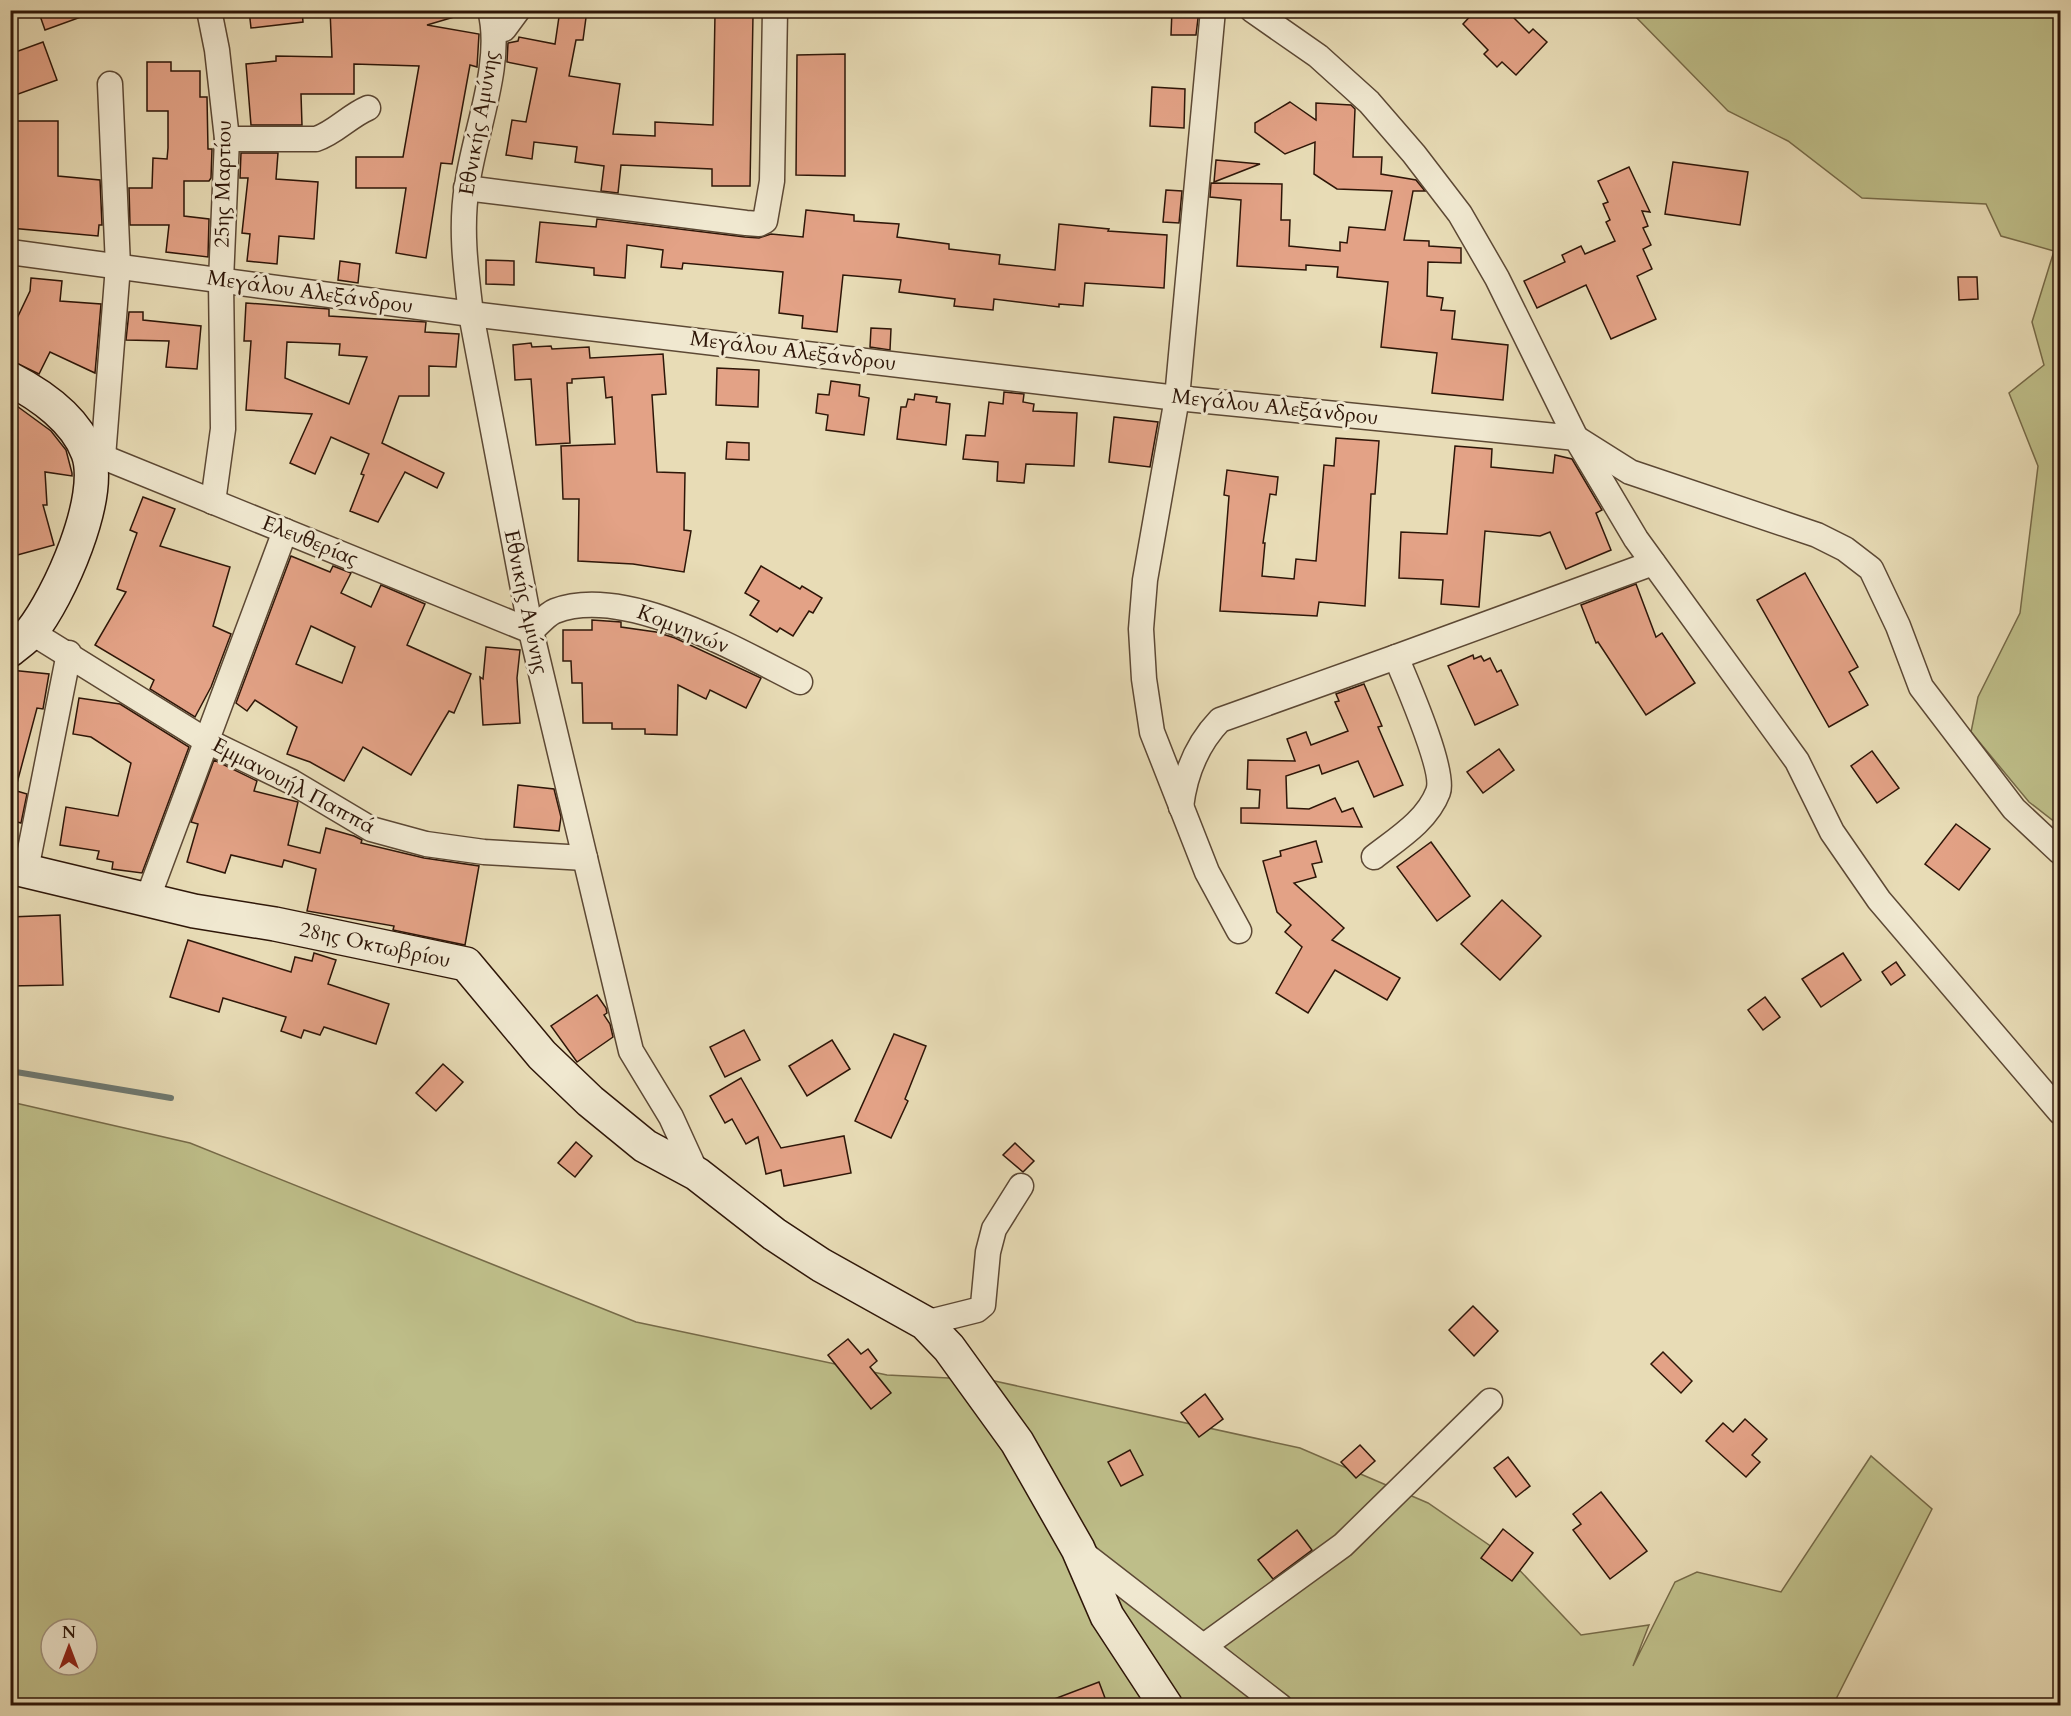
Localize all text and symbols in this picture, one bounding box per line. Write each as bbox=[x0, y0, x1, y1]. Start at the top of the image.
street label: Εθνικής Αμύνης bbox=[452, 48, 506, 198]
street label: 25ης Μαρτίου bbox=[207, 120, 239, 248]
street label: Μεγάλου Αλεξάνδρου bbox=[205, 263, 415, 321]
street label: Μεγάλου Αλεξάνδρου bbox=[688, 324, 898, 378]
street label: Μεγάλου Αλεξάνδρου bbox=[1170, 382, 1380, 432]
street label: Ελευθερίας bbox=[257, 509, 363, 573]
street label: Εθνικής Αμύνης bbox=[497, 527, 555, 677]
street label: Κομνηνών bbox=[633, 597, 733, 661]
street label: Εμμανουήλ Παππά bbox=[207, 731, 381, 841]
street label: 28ης Οκτωβρίου bbox=[297, 915, 453, 975]
north arrow bbox=[39, 1617, 99, 1677]
text: N bbox=[62, 1622, 76, 1644]

